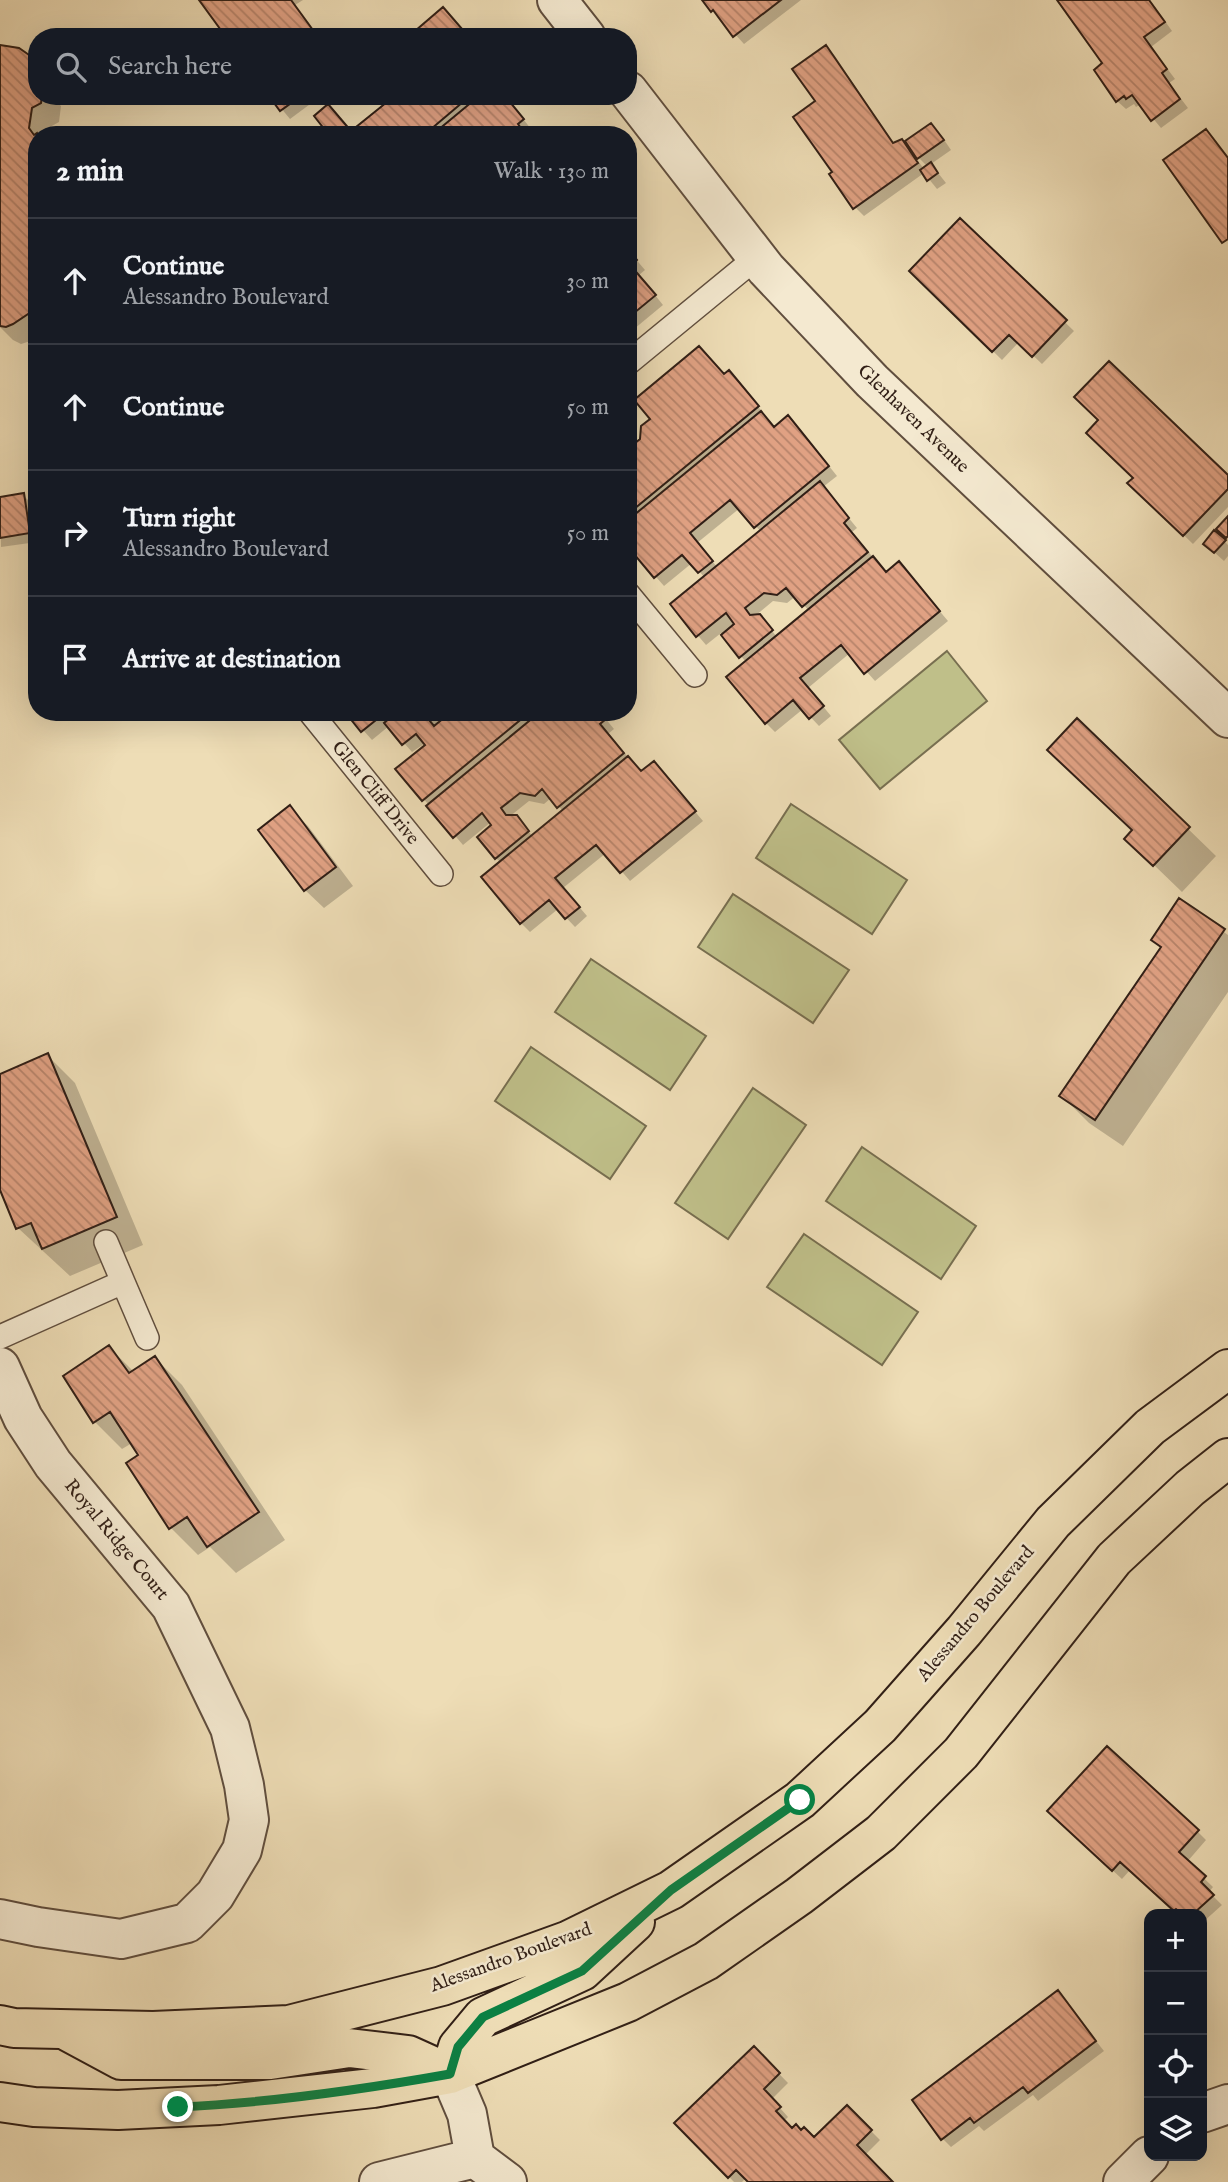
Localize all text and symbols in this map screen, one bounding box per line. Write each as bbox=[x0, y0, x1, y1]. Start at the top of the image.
search box bbox=[28, 28, 637, 105]
icon: search bbox=[52, 48, 90, 86]
text: Search here bbox=[108, 50, 232, 83]
text: 2 min bbox=[56, 153, 124, 191]
text: Walk · 130 m bbox=[494, 157, 609, 186]
text: Continue bbox=[123, 250, 224, 283]
icon: ahead bbox=[56, 262, 94, 300]
text: 30 m bbox=[566, 267, 609, 296]
text: Alessandro Boulevard bbox=[123, 283, 329, 312]
street label: Glenhaven Avenue bbox=[852, 359, 974, 479]
icon: ahead bbox=[56, 388, 94, 426]
text: Continue bbox=[123, 391, 224, 424]
text: 50 m bbox=[567, 393, 609, 422]
text: Turn right bbox=[123, 502, 236, 535]
icon: right bbox=[56, 514, 94, 552]
text: 50 m bbox=[567, 519, 609, 548]
text: Alessandro Boulevard bbox=[123, 535, 329, 564]
icon: arrive bbox=[56, 640, 94, 678]
text: Arrive at destination bbox=[123, 643, 341, 676]
street label: Glen Cliff Drive bbox=[326, 736, 424, 850]
street label: Royal Ridge Court bbox=[58, 1474, 174, 1606]
street label: Alessandro Boulevard bbox=[912, 1541, 1040, 1688]
route start bbox=[784, 1784, 815, 1815]
map controls bbox=[1144, 1909, 1207, 2161]
button: + bbox=[1144, 1909, 1207, 1972]
street label: Alessandro Boulevard bbox=[426, 1917, 596, 1999]
button: − bbox=[1144, 1972, 1207, 2035]
button: locate bbox=[1144, 2035, 1207, 2098]
route end bbox=[162, 2091, 193, 2122]
button: layers bbox=[1144, 2098, 1207, 2161]

